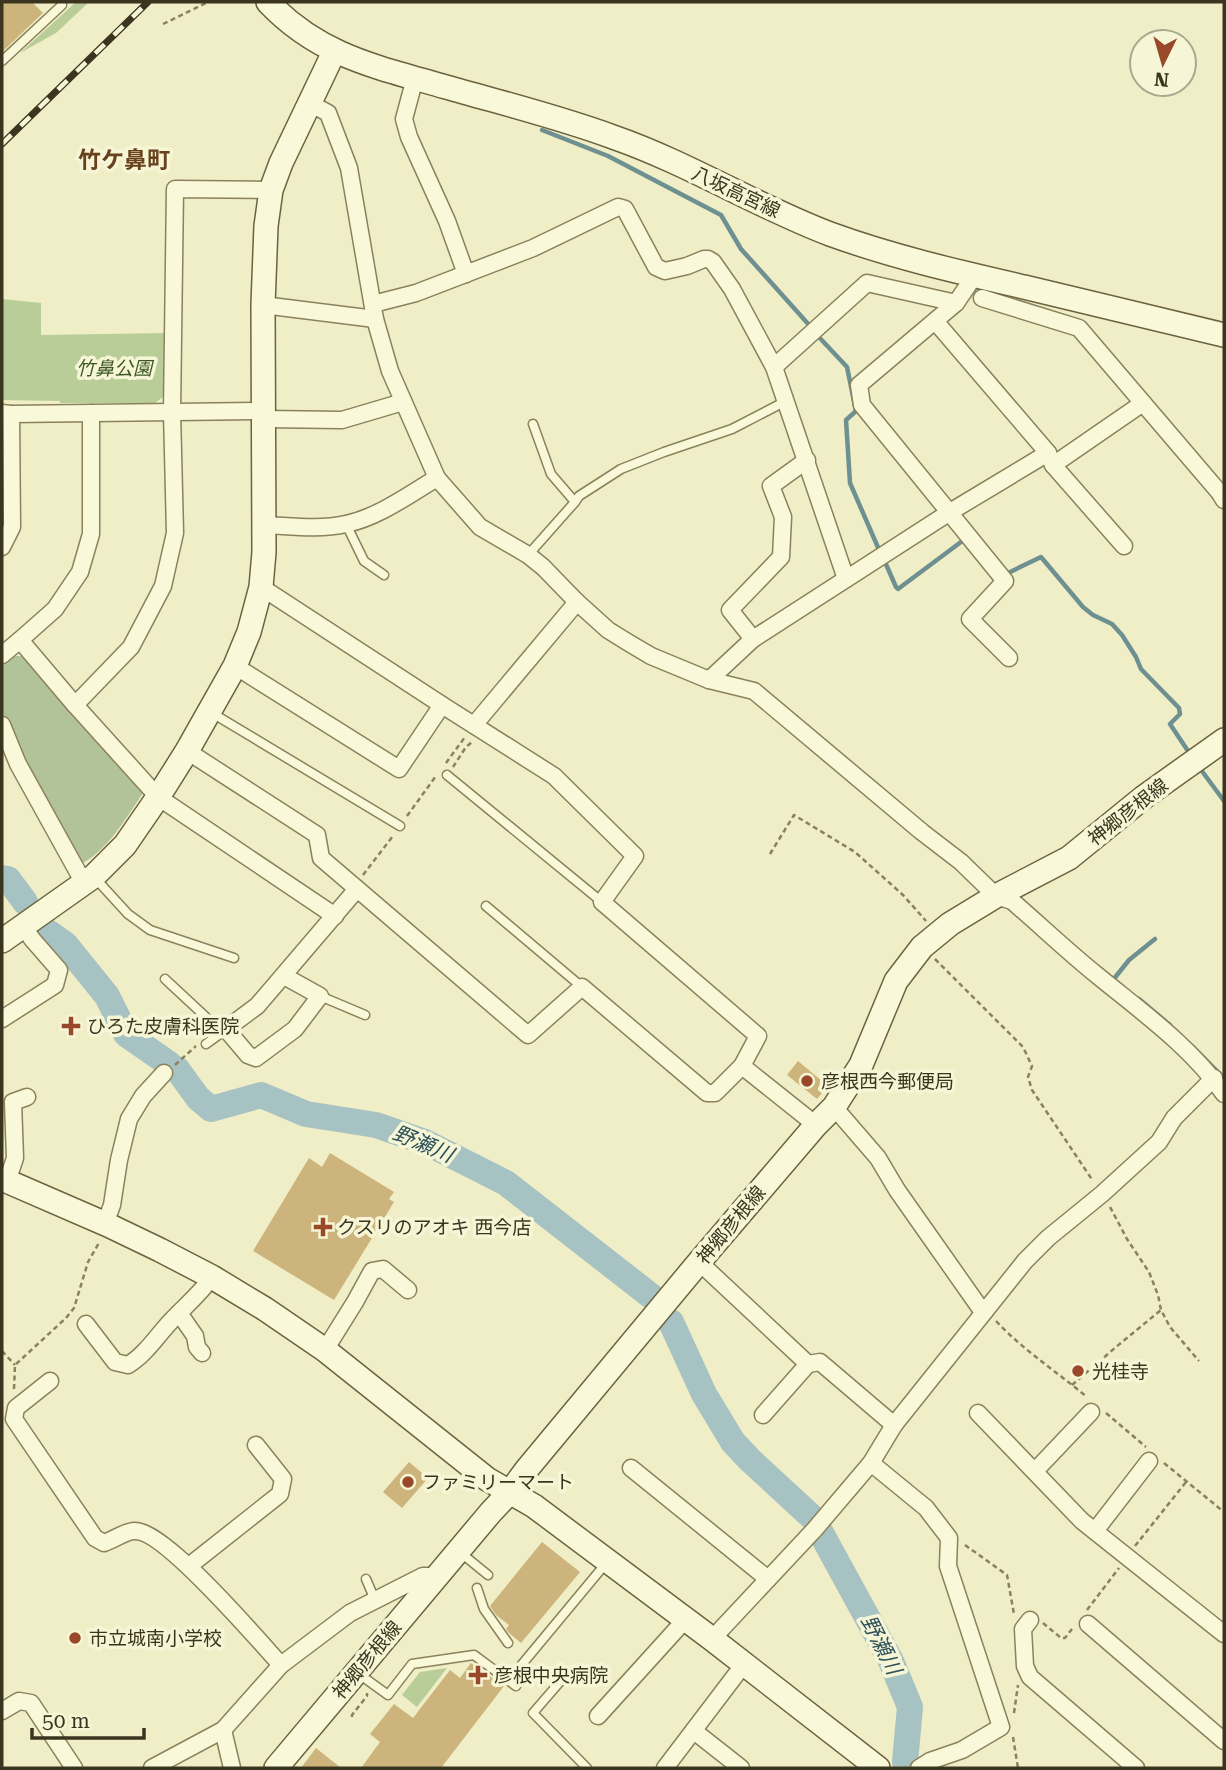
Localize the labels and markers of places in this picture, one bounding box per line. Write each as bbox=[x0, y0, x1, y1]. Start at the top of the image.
place label: ひろた皮膚科医院 bbox=[87, 1015, 239, 1038]
marker: ひろた皮膚科医院 bbox=[61, 1016, 81, 1036]
place label: 彦根西今郵便局 bbox=[821, 1070, 954, 1093]
marker: 彦根西今郵便局 bbox=[799, 1073, 815, 1089]
place label: クスリのアオキ 西今店 bbox=[337, 1216, 531, 1239]
marker: クスリのアオキ 西今店 bbox=[315, 1219, 331, 1235]
place label: 光桂寺 bbox=[1092, 1360, 1149, 1383]
marker: 光桂寺 bbox=[1070, 1363, 1086, 1379]
place label: ファミリーマート bbox=[422, 1471, 574, 1494]
marker: ファミリーマート bbox=[400, 1474, 416, 1490]
place label: 市立城南小学校 bbox=[89, 1627, 222, 1650]
marker: 市立城南小学校 bbox=[67, 1630, 83, 1646]
place label: 彦根中央病院 bbox=[494, 1664, 608, 1687]
marker: 彦根中央病院 bbox=[468, 1665, 488, 1685]

